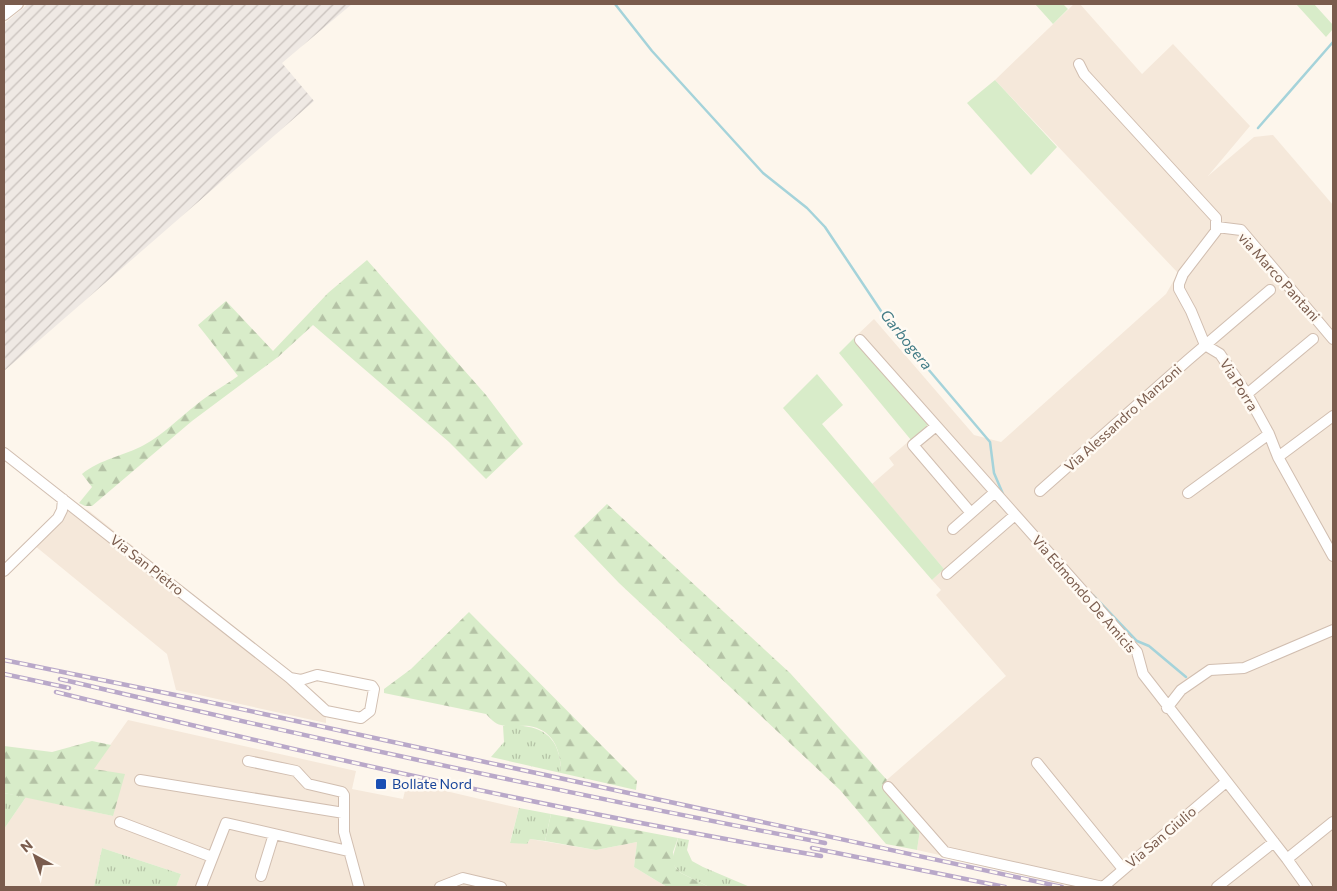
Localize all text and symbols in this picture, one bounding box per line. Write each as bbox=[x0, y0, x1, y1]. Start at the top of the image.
street label: via Marco Pantani bbox=[1235, 229, 1324, 325]
water label: Garbogera bbox=[877, 306, 937, 373]
street label: Via Porra bbox=[1217, 355, 1262, 414]
street label: Via Alessandro Manzoni bbox=[1061, 360, 1185, 475]
street label: Via San Pietro bbox=[107, 531, 187, 599]
street label: Via Edmondo De Amicis bbox=[1029, 531, 1140, 656]
place label: Bollate Nord bbox=[392, 775, 472, 792]
marker: Bollate Nord bbox=[374, 777, 388, 791]
street label: Via San Giulio bbox=[1122, 802, 1199, 871]
north arrow bbox=[10, 831, 60, 881]
text: N bbox=[17, 836, 36, 856]

